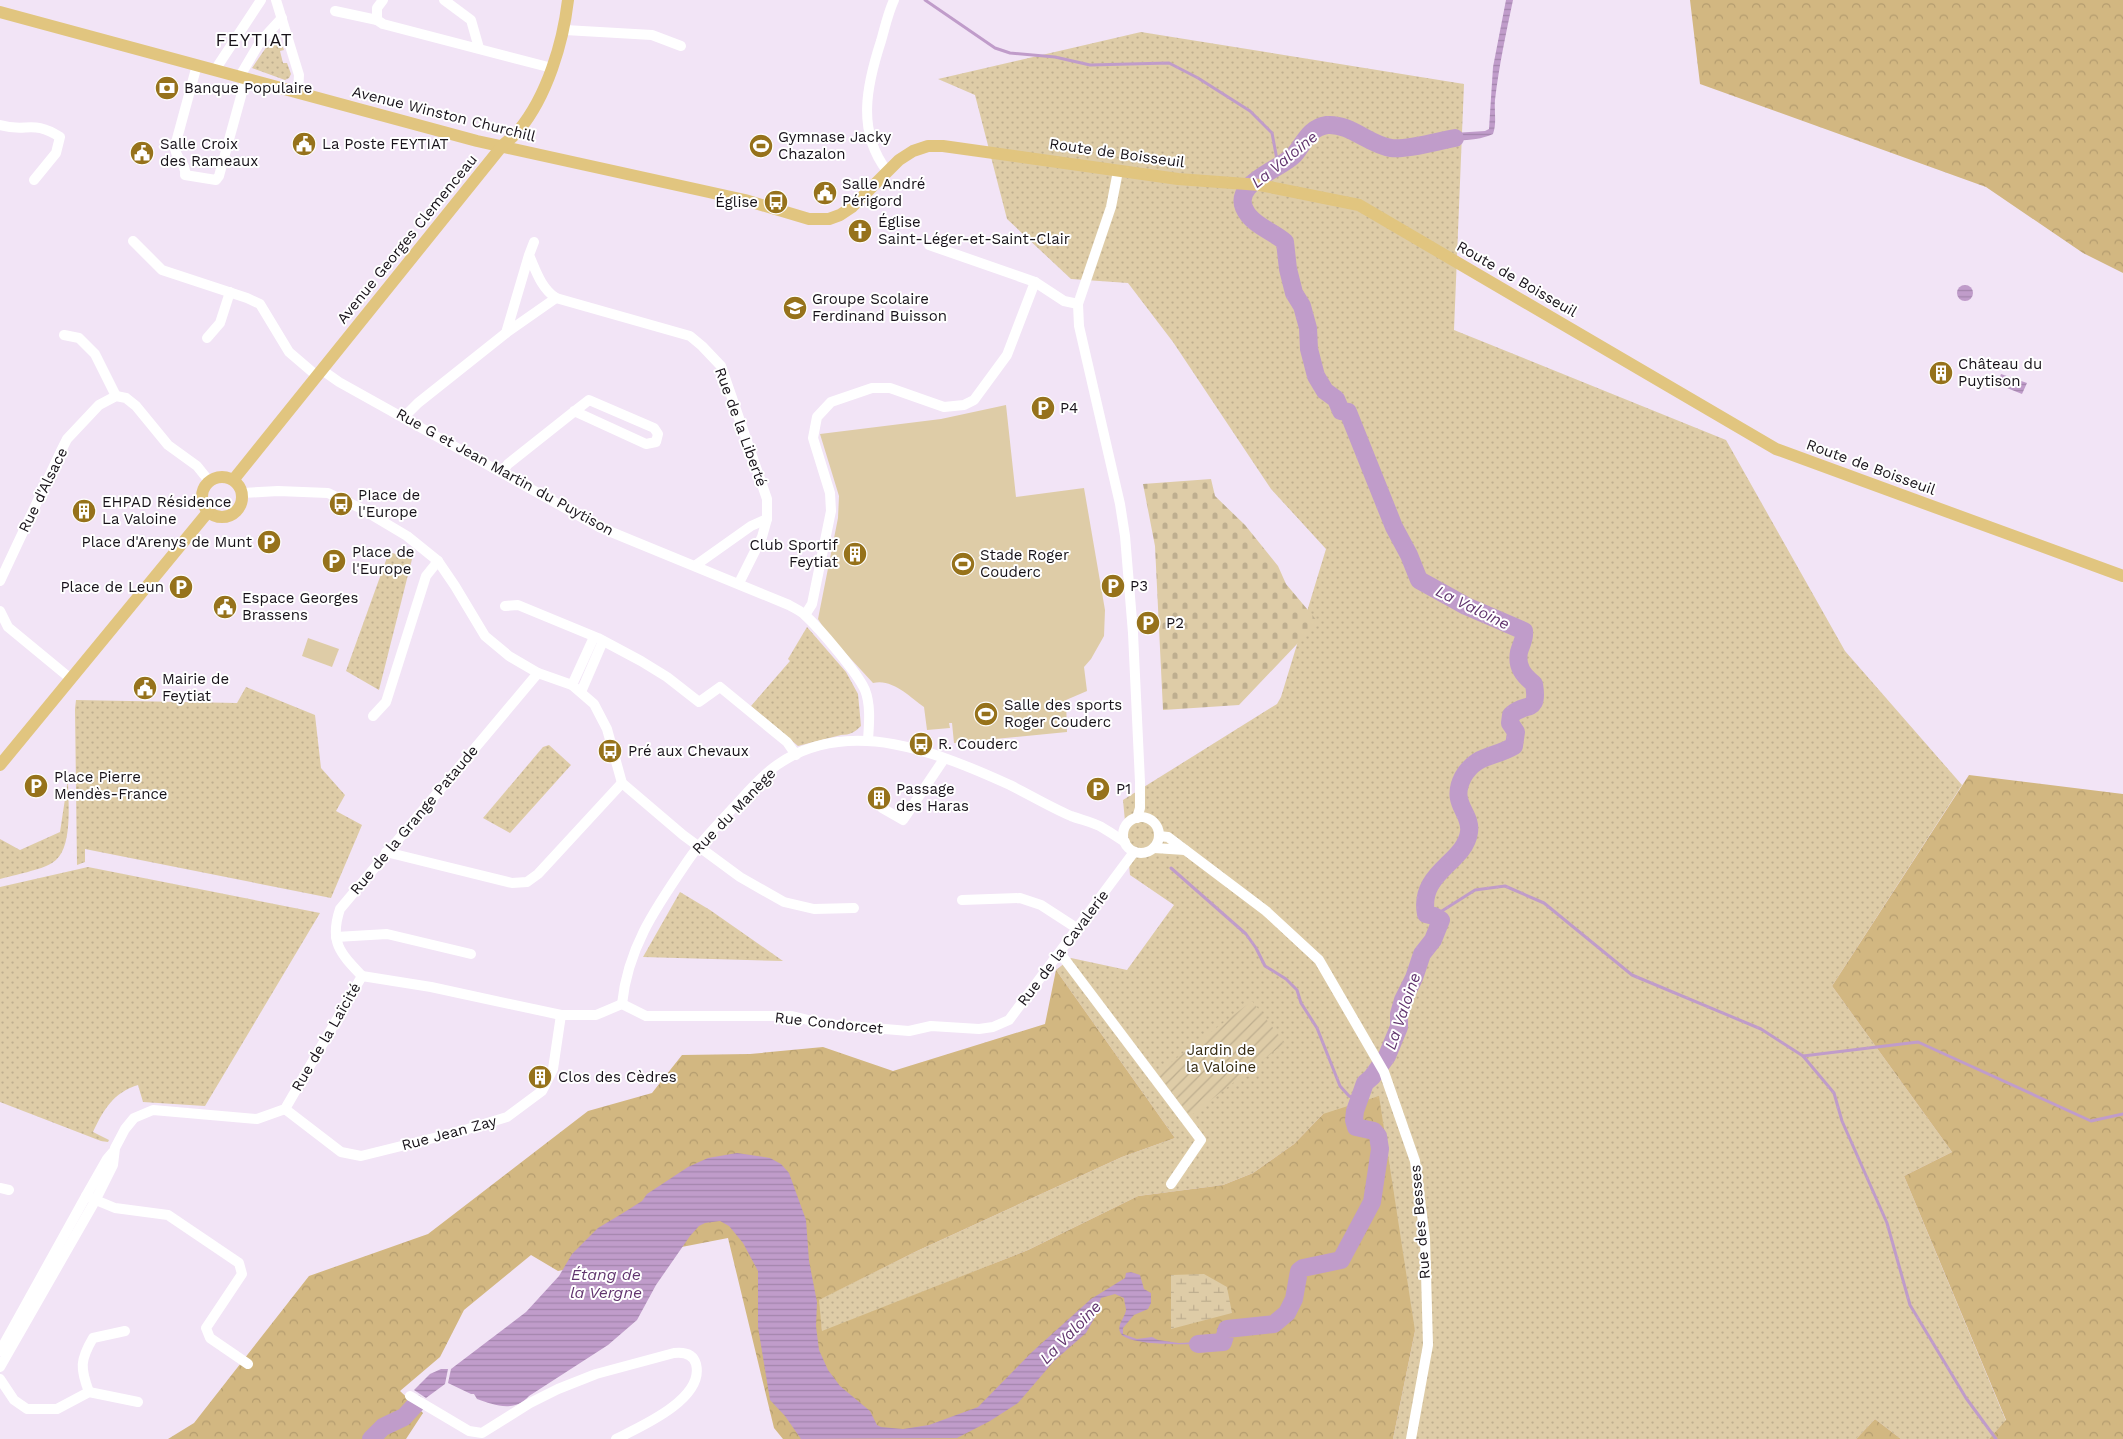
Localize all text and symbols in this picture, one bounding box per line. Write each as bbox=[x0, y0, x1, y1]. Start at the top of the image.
district label: FEYTIAT bbox=[215, 29, 293, 50]
bank icon: Banque Populaire bbox=[154, 75, 180, 101]
place label: Banque Populaire bbox=[184, 79, 312, 97]
street label: Avenue Winston Churchill bbox=[350, 82, 538, 146]
water label: La Valoine bbox=[1247, 127, 1321, 192]
place label: Gymnase Jacky Chazalon bbox=[778, 128, 891, 163]
public building icon: La Poste FEYTIAT bbox=[291, 131, 317, 157]
sports icon: Gymnase Jacky Chazalon bbox=[748, 133, 774, 159]
place label: Salle Croix des Rameaux bbox=[160, 135, 258, 170]
place label: La Poste FEYTIAT bbox=[322, 135, 449, 153]
street label: Route de Boisseuil bbox=[1048, 135, 1186, 171]
public building icon: Salle Croix des Rameaux bbox=[129, 140, 155, 166]
street label: Avenue Georges Clemenceau bbox=[333, 151, 481, 327]
place label: Salle André Périgord bbox=[842, 175, 925, 210]
public building icon: Salle André Périgord bbox=[812, 180, 838, 206]
bus stop icon: Église bbox=[763, 189, 789, 215]
place label: Église bbox=[715, 193, 758, 211]
place label: Église Saint-Léger-et-Saint-Clair bbox=[878, 213, 1070, 248]
church icon: Église Saint-Léger-et-Saint-Clair bbox=[847, 218, 873, 244]
street label: Route de Boisseuil bbox=[1453, 237, 1581, 321]
place label: Groupe Scolaire Ferdinand Buisson bbox=[812, 290, 947, 325]
school or university icon: Groupe Scolaire Ferdinand Buisson bbox=[782, 295, 808, 321]
place label: Château du Puytison bbox=[1958, 355, 2042, 390]
building icon: Château du Puytison bbox=[1928, 360, 1954, 386]
street label: Rue de la Liberté bbox=[711, 365, 771, 489]
parking icon: P4 bbox=[1030, 395, 1056, 421]
place label: P4 bbox=[1060, 399, 1078, 417]
street label: Rue G et Jean Martin du Puytison bbox=[393, 404, 617, 540]
street label: Route de Boisseuil bbox=[1804, 435, 1938, 499]
street label: Rue d'Alsace bbox=[15, 445, 71, 535]
place label: PIace de l'Europe bbox=[358, 486, 420, 521]
bus stop icon: PIace de l'Europe bbox=[328, 491, 354, 517]
place label: EHPAD Résidence La Valoine bbox=[102, 493, 232, 528]
building icon: EHPAD Résidence La Valoine bbox=[71, 498, 97, 524]
parking icon: Place d'Arenys de Munt bbox=[256, 529, 282, 555]
place label: Place d'Arenys de Munt bbox=[82, 533, 253, 551]
place label: Club Sportif Feytiat bbox=[750, 536, 839, 571]
building icon: Club Sportif Feytiat bbox=[842, 541, 868, 567]
place label: Place de l'Europe bbox=[352, 543, 414, 578]
place label: Stade Roger Couderc bbox=[980, 546, 1069, 581]
parking icon: Place de l'Europe bbox=[321, 548, 347, 574]
sports icon: Stade Roger Couderc bbox=[950, 551, 976, 577]
parking icon: P3 bbox=[1100, 573, 1126, 599]
parking icon: Place de Leun bbox=[168, 574, 194, 600]
place label: P3 bbox=[1130, 577, 1148, 595]
place label: Place de Leun bbox=[60, 578, 164, 596]
water label: La Valoine bbox=[1433, 581, 1513, 634]
place label: Espace Georges Brassens bbox=[242, 589, 358, 624]
public building icon: Espace Georges Brassens bbox=[212, 594, 238, 620]
parking icon: P2 bbox=[1135, 610, 1161, 636]
place label: P2 bbox=[1166, 614, 1184, 632]
place label: Mairie de Feytiat bbox=[162, 670, 229, 705]
public building icon: Mairie de Feytiat bbox=[132, 675, 158, 701]
place label: Salle des sports Roger Couderc bbox=[1004, 696, 1122, 731]
sports icon: Salle des sports Roger Couderc bbox=[973, 701, 999, 727]
bus stop icon: R. Couderc bbox=[908, 731, 934, 757]
place label: R. Couderc bbox=[938, 735, 1018, 753]
bus stop icon: Pré aux Chevaux bbox=[597, 738, 623, 764]
street label: Rue de la Grange Pataude bbox=[346, 742, 482, 898]
place label: Pré aux Chevaux bbox=[628, 742, 749, 760]
street label: Rue du Manège bbox=[688, 764, 780, 858]
place label: Place Pierre Mendès-France bbox=[54, 768, 168, 803]
parking icon: Place Pierre Mendès-France bbox=[23, 773, 49, 799]
parking icon: P1 bbox=[1085, 776, 1111, 802]
place label: Passage des Haras bbox=[896, 780, 969, 815]
place label: P1 bbox=[1116, 780, 1131, 798]
building icon: Passage des Haras bbox=[866, 785, 892, 811]
street label: Rue de la Cavalerie bbox=[1014, 886, 1112, 1010]
water label: La Valoine bbox=[1380, 970, 1424, 1052]
street label: Rue de la Laïcité bbox=[288, 979, 364, 1095]
street label: Rue Condorcet bbox=[774, 1008, 885, 1038]
park label: Jardin de la Valoine bbox=[1186, 1041, 1256, 1076]
building icon: Clos des Cèdres bbox=[527, 1064, 553, 1090]
place label: Clos des Cèdres bbox=[558, 1068, 677, 1086]
street label: Rue Jean Zay bbox=[400, 1112, 499, 1154]
street label: Rue des Besses bbox=[1406, 1164, 1434, 1280]
water label: Étang de la Vergne bbox=[570, 1265, 642, 1302]
water label: La Valoine bbox=[1036, 1297, 1105, 1368]

